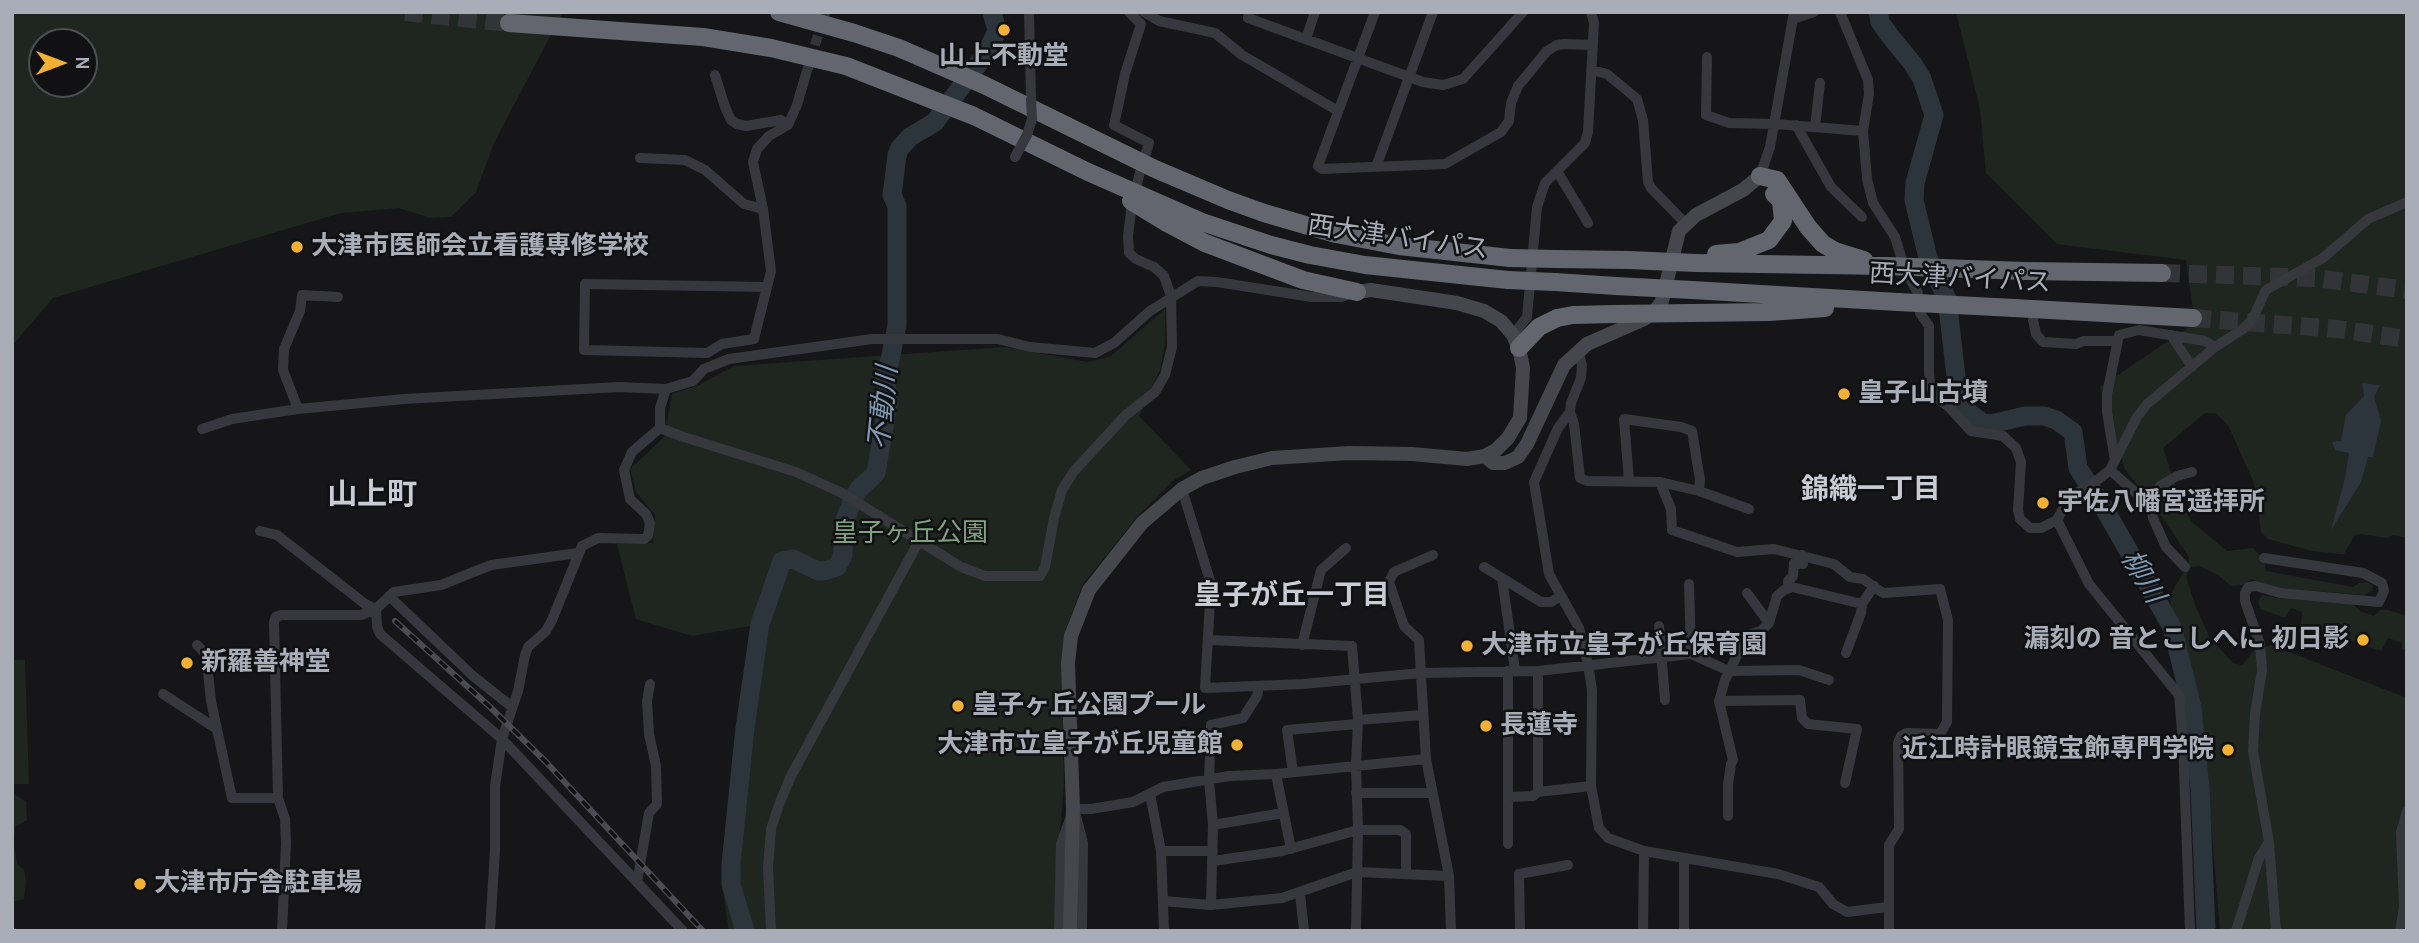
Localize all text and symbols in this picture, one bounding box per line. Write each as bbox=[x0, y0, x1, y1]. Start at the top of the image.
marker: 山上不動堂 bbox=[996, 22, 1012, 38]
north arrow bbox=[28, 28, 98, 98]
place label: 山上不動堂 bbox=[939, 41, 1069, 73]
text: N bbox=[71, 56, 93, 70]
street label: 西大津バイパス bbox=[1306, 210, 1490, 266]
place label: 大津市医師会立看護専修学校 bbox=[311, 231, 649, 263]
marker: 大津市医師会立看護専修学校 bbox=[289, 239, 305, 255]
street label: 西大津バイパス bbox=[1868, 259, 2052, 299]
water label: 不動川 bbox=[863, 364, 905, 452]
place label: 皇子山古墳 bbox=[1858, 378, 1988, 410]
marker: 皇子山古墳 bbox=[1836, 386, 1852, 402]
district label: 錦織一丁目 bbox=[1801, 473, 1941, 507]
district label: 山上町 bbox=[327, 477, 417, 513]
place label: 宇佐八幡宮遥拝所 bbox=[2057, 487, 2265, 519]
marker: 宇佐八幡宮遥拝所 bbox=[2035, 495, 2051, 511]
park label: 皇子ヶ丘公園 bbox=[832, 518, 988, 550]
water label: 柳川 bbox=[2113, 544, 2171, 610]
district label: 皇子が丘一丁目 bbox=[1194, 579, 1390, 613]
place label: 漏刻の 音とこしへに 初日影 bbox=[2024, 624, 2349, 656]
place label: 大津市立皇子が丘保育園 bbox=[1481, 630, 1767, 662]
marker: 漏刻の 音とこしへに 初日影 bbox=[2355, 632, 2371, 648]
marker: 大津市立皇子が丘保育園 bbox=[1459, 638, 1475, 654]
place label: 新羅善神堂 bbox=[201, 647, 331, 679]
marker: 新羅善神堂 bbox=[179, 655, 195, 671]
place label: 皇子ヶ丘公園プール bbox=[972, 690, 1206, 722]
marker: 皇子ヶ丘公園プール bbox=[950, 698, 966, 714]
place label: 長蓮寺 bbox=[1500, 710, 1578, 742]
marker: 長蓮寺 bbox=[1478, 718, 1494, 734]
place label: 大津市立皇子が丘児童館 bbox=[937, 729, 1223, 761]
place label: 近江時計眼鏡宝飾専門学院 bbox=[1902, 734, 2214, 766]
marker: 大津市立皇子が丘児童館 bbox=[1229, 737, 1245, 753]
marker: 近江時計眼鏡宝飾専門学院 bbox=[2220, 742, 2236, 758]
place label: 大津市庁舎駐車場 bbox=[154, 868, 362, 900]
marker: 大津市庁舎駐車場 bbox=[132, 876, 148, 892]

